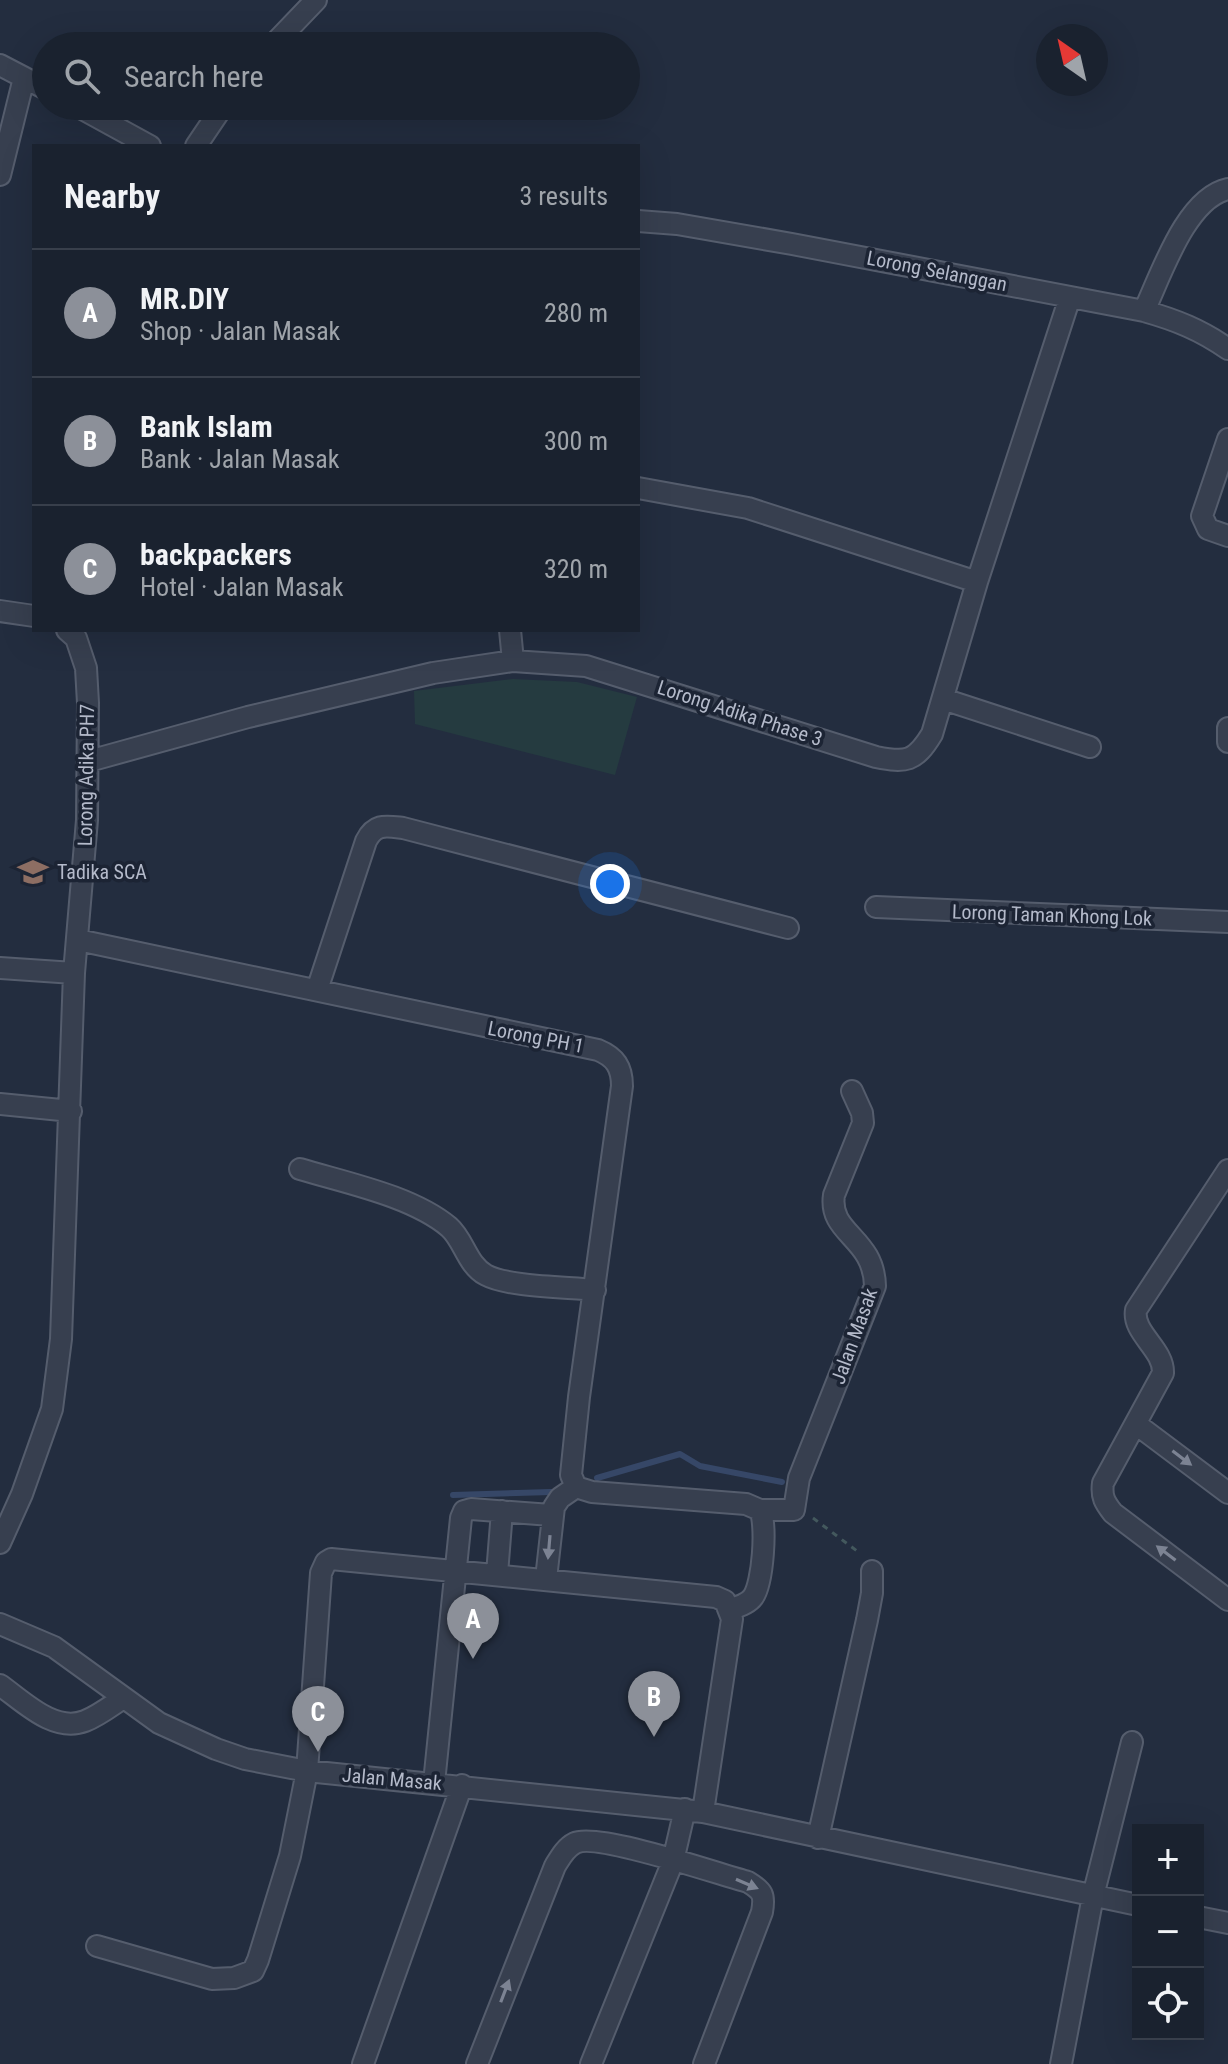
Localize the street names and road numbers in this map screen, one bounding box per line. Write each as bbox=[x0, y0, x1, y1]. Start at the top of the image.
street label: Lorong Selanggan bbox=[865, 246, 1009, 296]
street label: Lorong Adika Phase 3 bbox=[654, 675, 826, 751]
street label: Lorong Adika PH7 bbox=[73, 704, 99, 846]
street label: Lorong Taman Khong Lok bbox=[951, 900, 1153, 930]
street label: Lorong PH 1 bbox=[486, 1016, 586, 1058]
street label: Jalan Masak bbox=[826, 1285, 882, 1387]
street label: Jalan Masak bbox=[341, 1763, 443, 1795]

